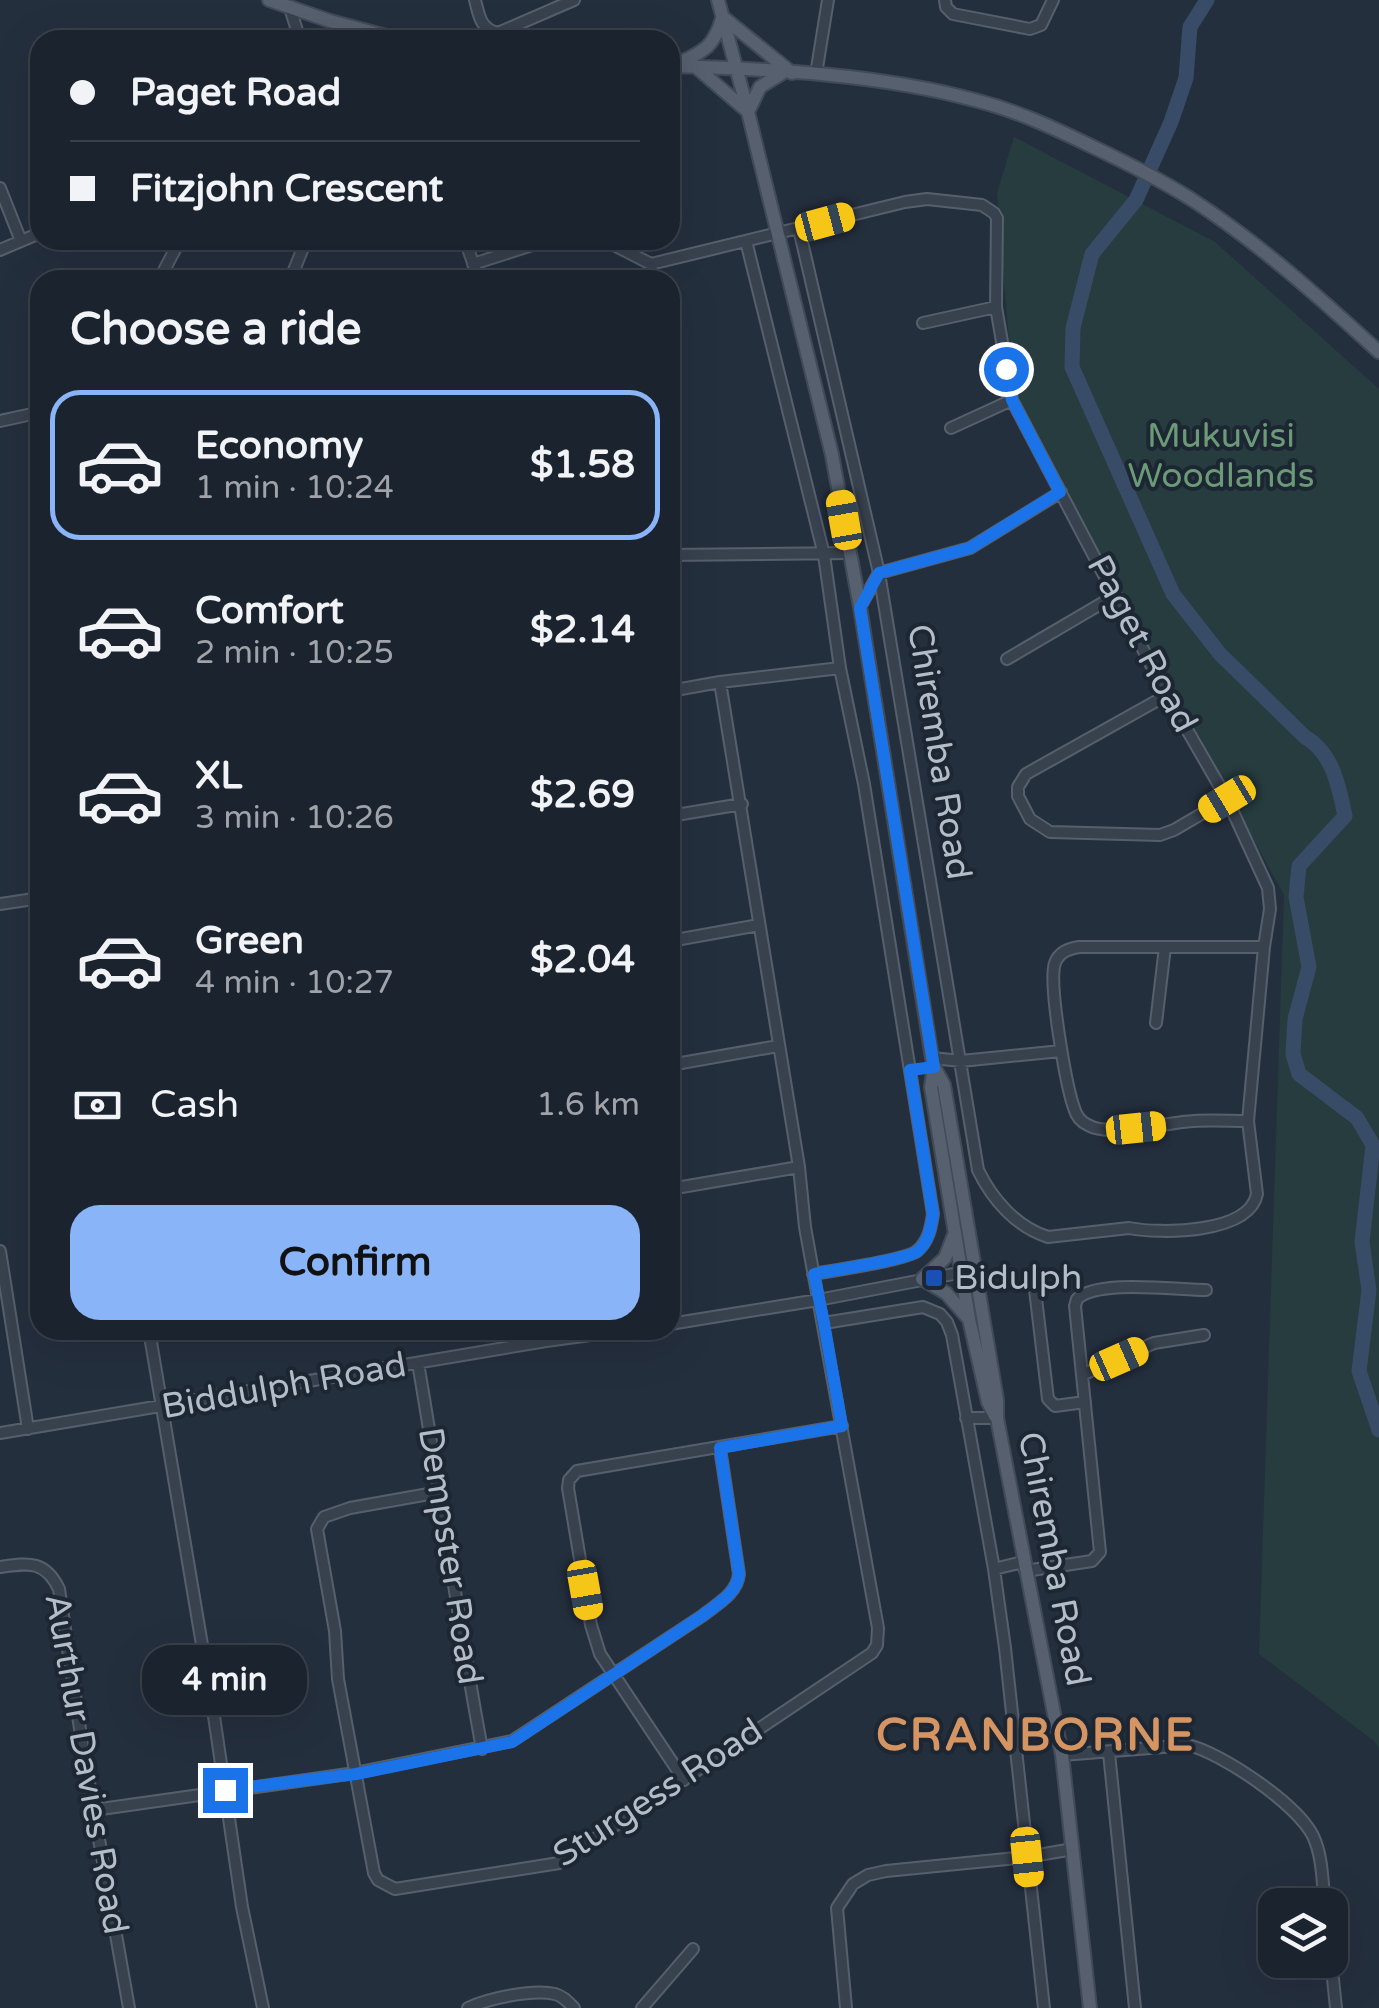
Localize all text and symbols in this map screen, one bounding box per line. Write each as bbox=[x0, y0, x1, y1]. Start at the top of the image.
text: Paget Road bbox=[130, 70, 341, 116]
text: Fitzjohn Crescent bbox=[130, 166, 443, 212]
car bbox=[792, 200, 858, 244]
text: Choose a ride bbox=[70, 303, 361, 357]
route start bbox=[984, 347, 1029, 392]
park label: Mukuvisi Woodlands bbox=[1127, 415, 1315, 497]
icon: car bbox=[75, 420, 165, 510]
text: Economy bbox=[195, 423, 363, 469]
text: $1.58 bbox=[530, 442, 635, 488]
text: 1 min · 10:24 bbox=[195, 469, 394, 507]
car bbox=[824, 488, 864, 552]
street label: Paget Road bbox=[1078, 548, 1206, 740]
icon: car bbox=[75, 585, 165, 675]
text: Comfort bbox=[195, 588, 344, 634]
text: $2.14 bbox=[530, 607, 635, 653]
street label: Chiremba Road bbox=[898, 621, 980, 883]
text: 2 min · 10:25 bbox=[195, 634, 394, 672]
icon: car bbox=[75, 750, 165, 840]
text: XL bbox=[195, 753, 242, 799]
car bbox=[1194, 771, 1260, 827]
text: $2.69 bbox=[530, 772, 635, 818]
text: 3 min · 10:26 bbox=[195, 799, 394, 837]
icon: car bbox=[75, 915, 165, 1005]
text: Green bbox=[195, 918, 304, 964]
text: $2.04 bbox=[530, 937, 635, 983]
text: 4 min · 10:27 bbox=[195, 964, 394, 1002]
icon: cash bbox=[70, 1078, 125, 1133]
text: Cash bbox=[150, 1082, 239, 1128]
text: 1.6 km bbox=[536, 1086, 640, 1124]
car bbox=[1105, 1110, 1167, 1146]
button: Confirm bbox=[70, 1205, 640, 1320]
place label: Bidulph bbox=[954, 1257, 1082, 1299]
marker: Bidulph bbox=[923, 1267, 945, 1289]
car bbox=[1085, 1333, 1153, 1385]
street label: Biddulph Road bbox=[159, 1344, 409, 1428]
street label: Dempster Road bbox=[409, 1424, 491, 1688]
street label: Chiremba Road bbox=[1009, 1428, 1099, 1690]
car bbox=[565, 1558, 605, 1622]
street label: Aurthur Davies Road bbox=[35, 1591, 137, 1937]
callout: 4 min bbox=[142, 1645, 308, 1715]
text: 4 min bbox=[182, 1661, 267, 1699]
district label: CRANBORNE bbox=[876, 1709, 1196, 1763]
street label: Sturgess Road bbox=[546, 1710, 770, 1876]
route end bbox=[203, 1768, 248, 1813]
car bbox=[1009, 1826, 1045, 1888]
map controls bbox=[1258, 1888, 1348, 1978]
button: layers bbox=[1258, 1888, 1348, 1978]

